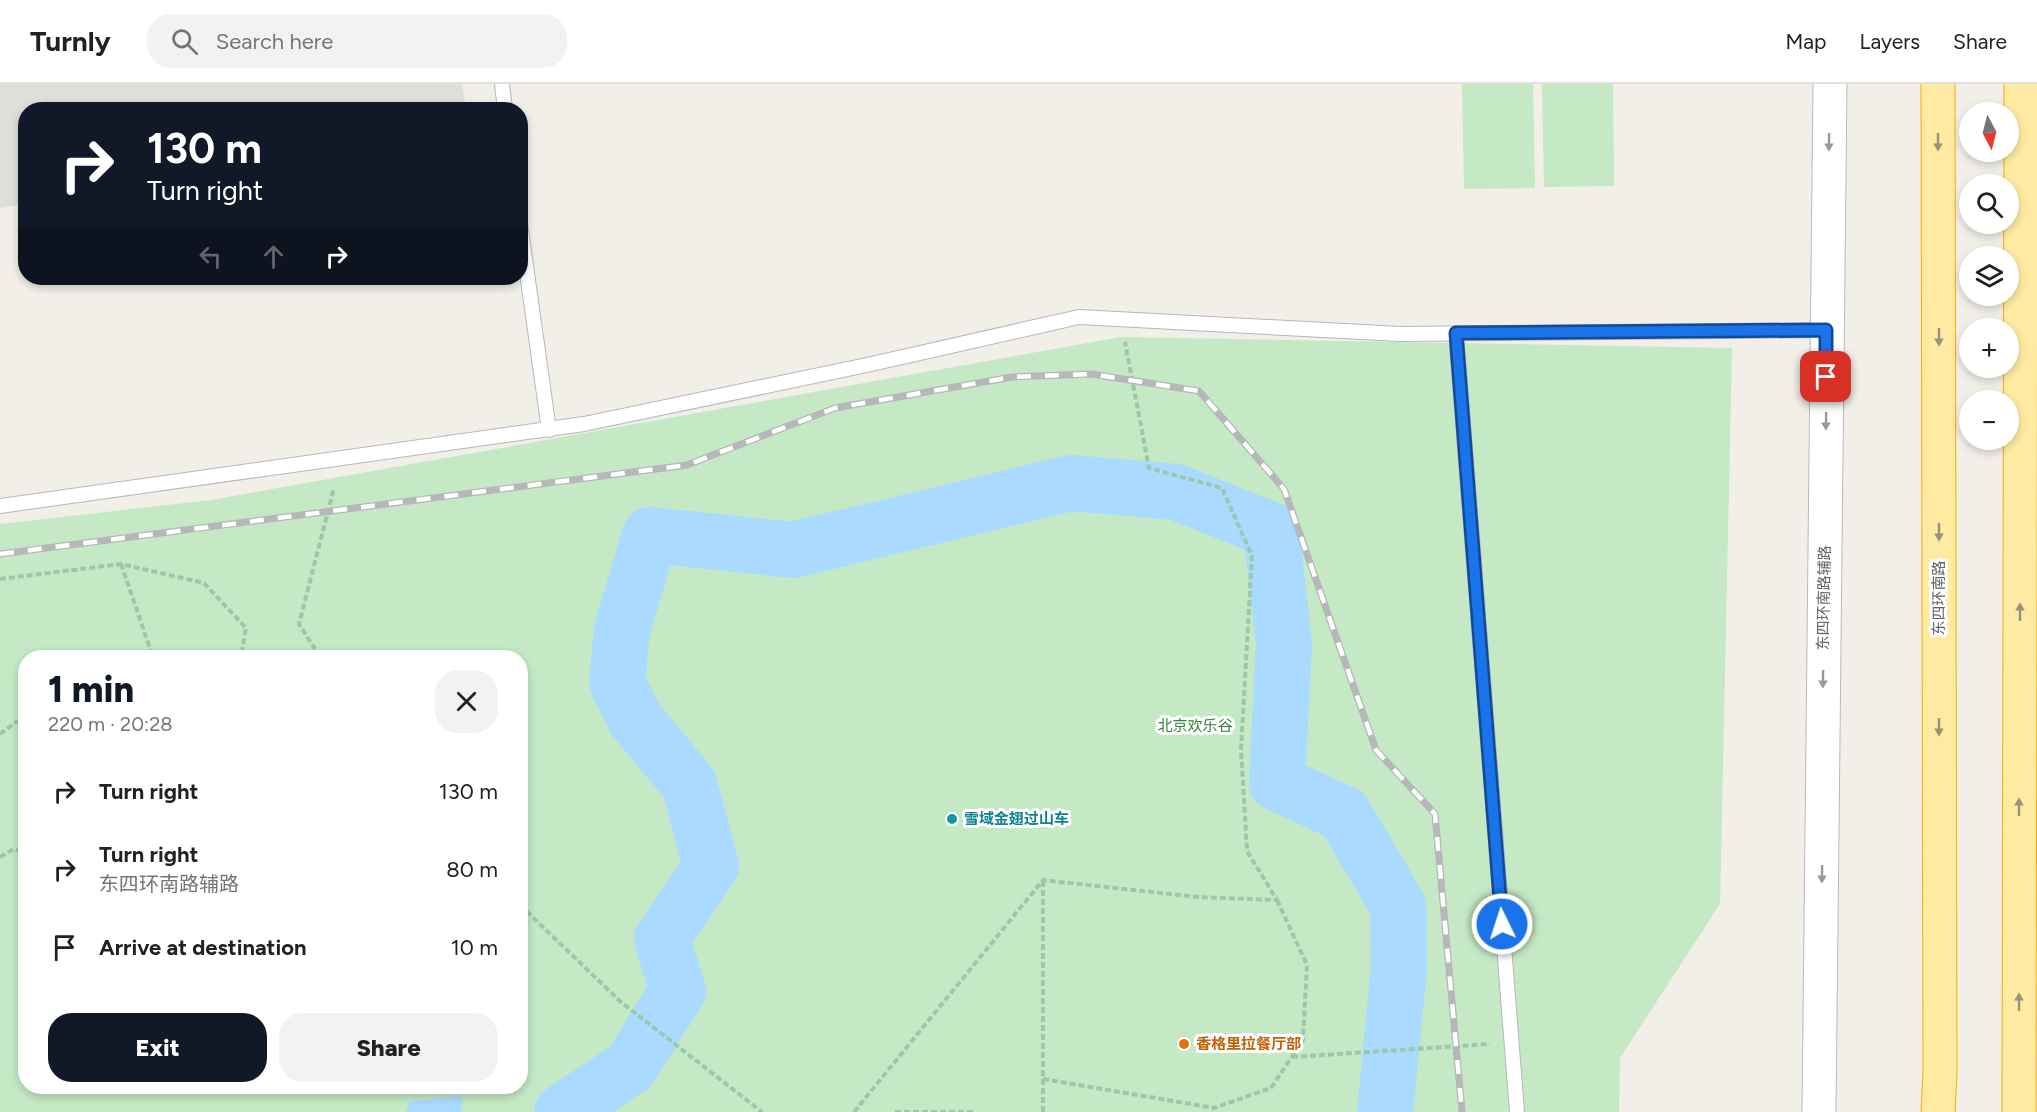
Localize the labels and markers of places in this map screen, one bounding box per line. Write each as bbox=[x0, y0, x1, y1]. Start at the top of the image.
pin bbox=[1800, 351, 1851, 402]
place label: 雪域金翅过山车 bbox=[964, 810, 1069, 828]
marker: 雪域金翅过山车 bbox=[945, 812, 959, 826]
place label: 香格里拉餐厅部 bbox=[1196, 1035, 1301, 1053]
marker: 香格里拉餐厅部 bbox=[1177, 1037, 1191, 1051]

